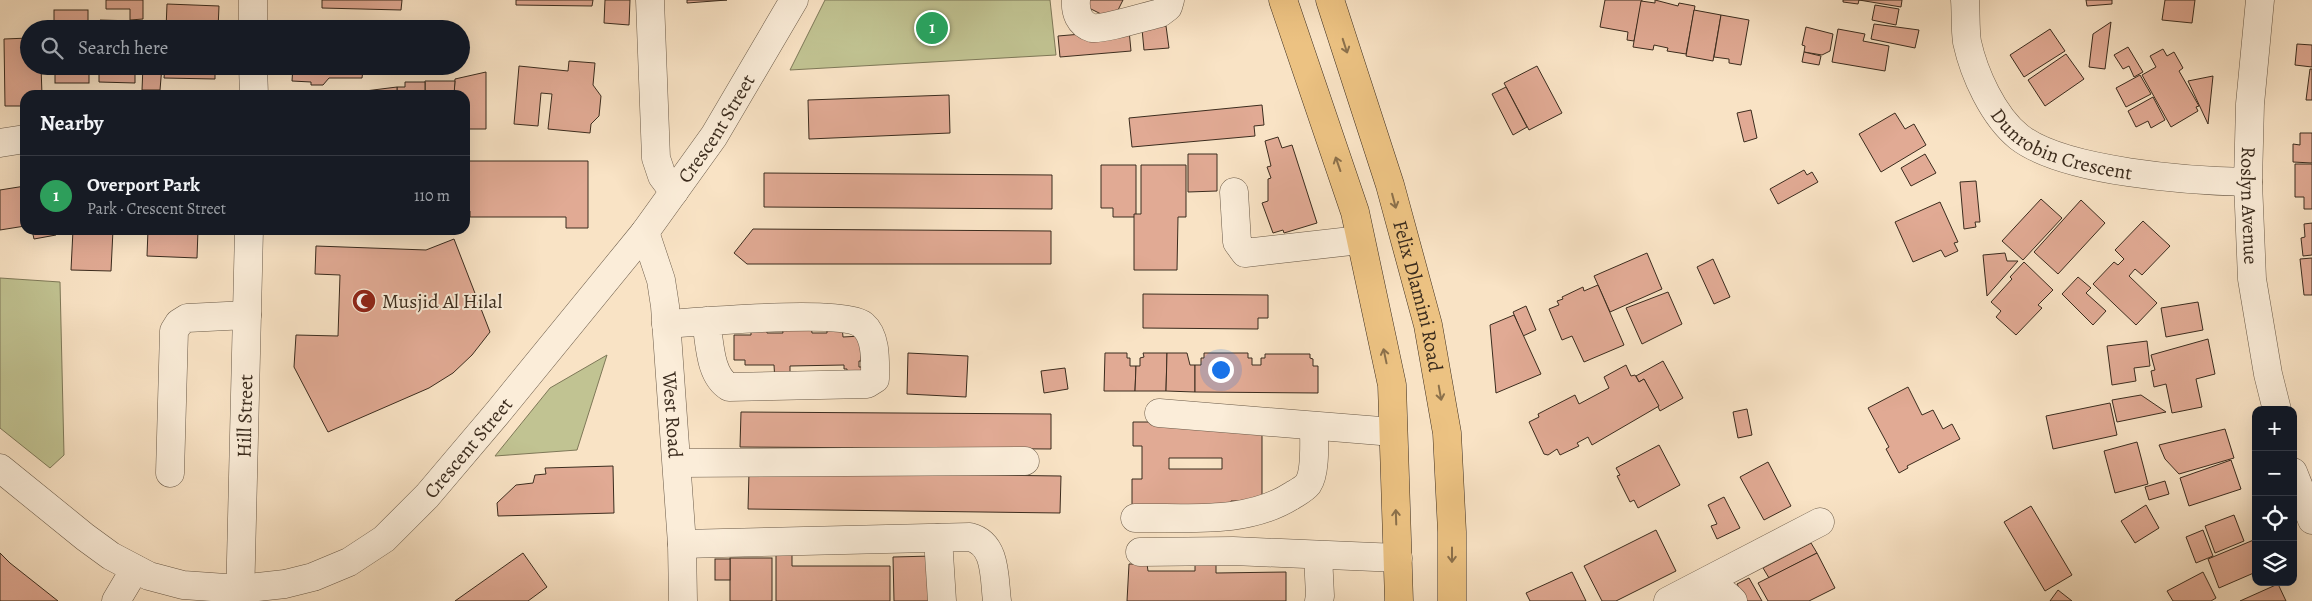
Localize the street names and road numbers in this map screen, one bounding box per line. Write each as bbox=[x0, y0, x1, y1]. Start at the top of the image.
street label: Crescent Street bbox=[671, 69, 761, 188]
street label: Dunrobin Crescent bbox=[1984, 102, 2134, 186]
street label: Roslyn Avenue bbox=[2234, 146, 2265, 265]
street label: Felix Dlamini Road bbox=[1387, 217, 1449, 374]
street label: West Road bbox=[656, 370, 689, 459]
street label: Hill Street bbox=[230, 374, 259, 458]
street label: Crescent Street bbox=[417, 391, 519, 504]

